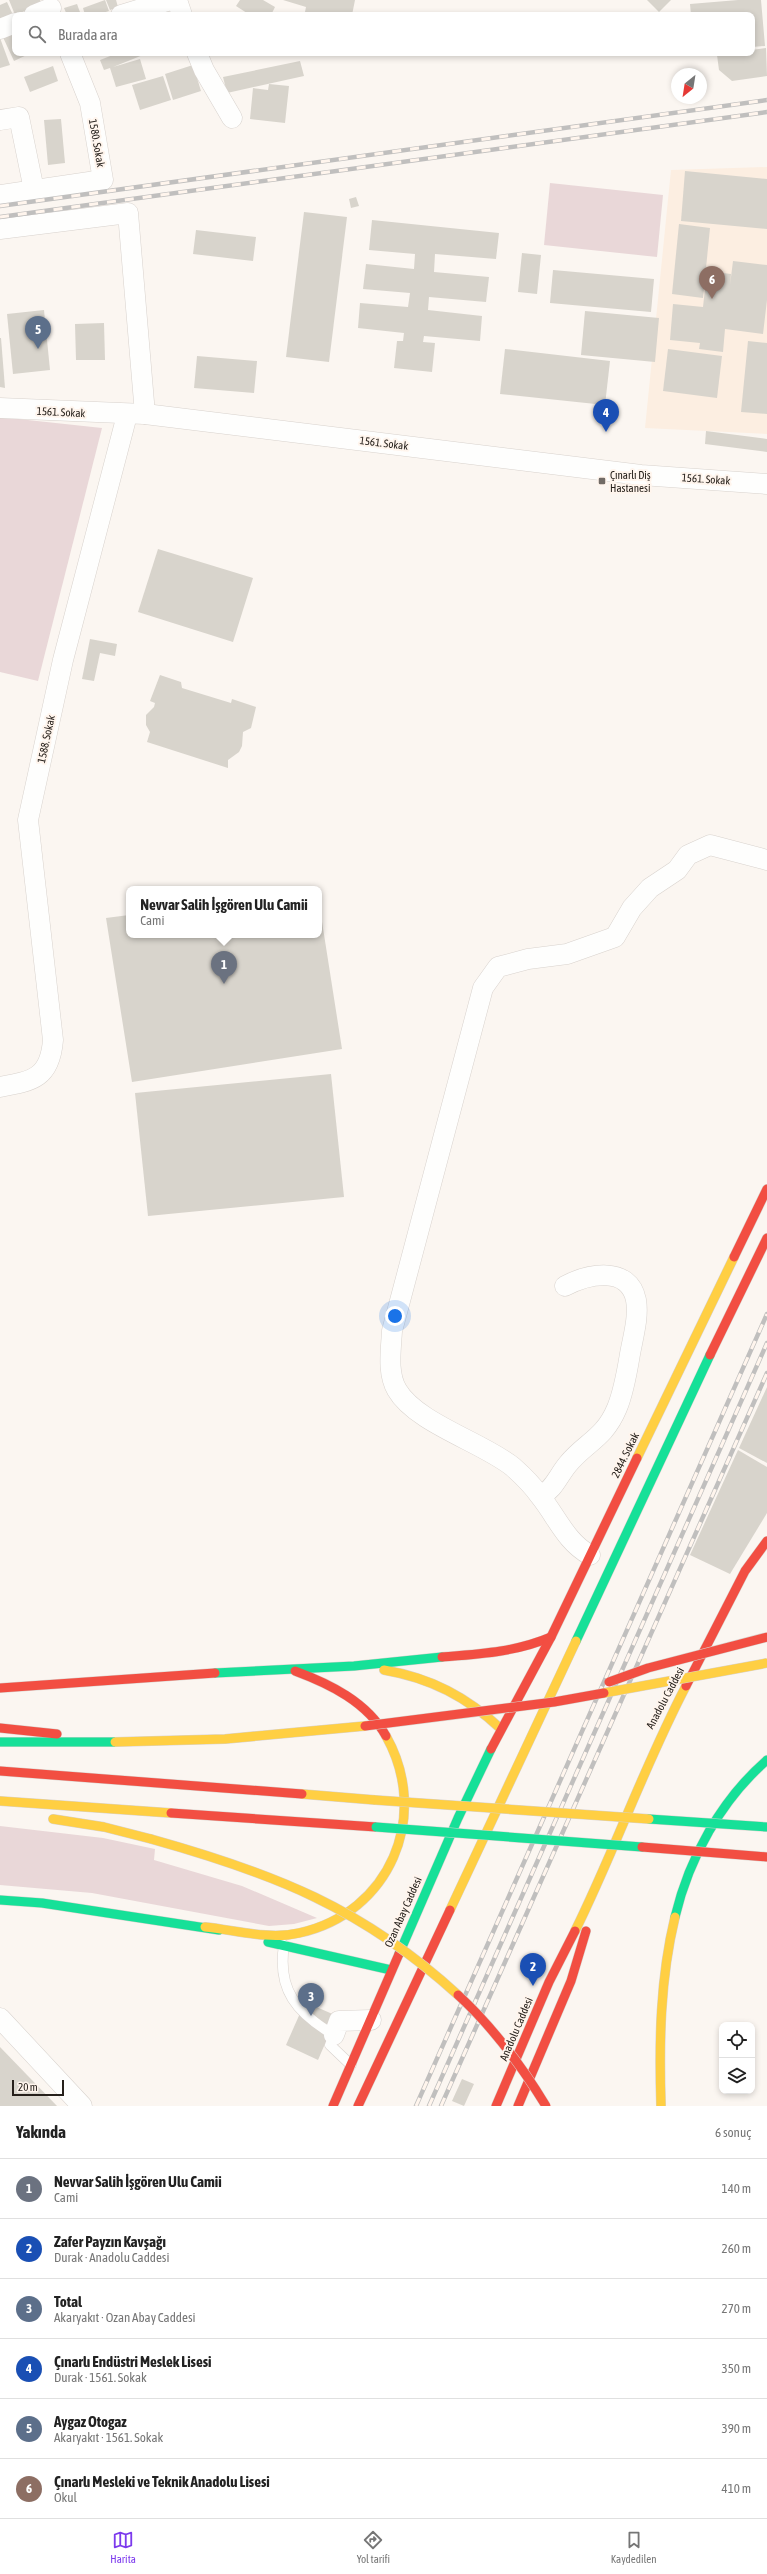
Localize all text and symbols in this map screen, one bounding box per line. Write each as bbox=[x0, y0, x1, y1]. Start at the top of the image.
search box bbox=[12, 12, 755, 56]
icon: search bbox=[26, 23, 48, 45]
text: Burada ara bbox=[58, 26, 118, 43]
north arrow bbox=[671, 68, 707, 104]
street label: 1580. Sokak bbox=[87, 118, 107, 168]
pin: 6 bbox=[699, 266, 725, 299]
pin: 5 bbox=[25, 316, 51, 349]
pin: 4 bbox=[593, 399, 619, 432]
street label: 1561. Sokak bbox=[36, 405, 86, 419]
street label: 1561. Sokak bbox=[359, 434, 409, 452]
place label: Çınarlı Diş Hastanesi bbox=[610, 469, 651, 494]
street label: 1561. Sokak bbox=[681, 471, 731, 487]
marker: Çınarlı Diş Hastanesi bbox=[597, 476, 607, 486]
street label: 1588. Sokak bbox=[35, 714, 57, 764]
popup bbox=[126, 886, 322, 938]
text: Nevvar Salih İşgören Ulu Camii bbox=[140, 896, 308, 913]
text: Cami bbox=[140, 913, 164, 928]
pin: 1 bbox=[211, 951, 237, 984]
your location bbox=[385, 1306, 405, 1326]
street label: 2844. Sokak bbox=[609, 1430, 641, 1480]
street label: Anadolu Caddesi bbox=[644, 1665, 686, 1731]
street label: Ozan Abay Caddesi bbox=[382, 1875, 424, 1949]
pin: 2 bbox=[520, 1953, 546, 1986]
pin: 3 bbox=[298, 1983, 324, 2016]
street label: Anadolu Caddesi bbox=[497, 1995, 535, 2063]
map controls bbox=[719, 2022, 755, 2094]
button: locate bbox=[719, 2022, 755, 2058]
button: layers bbox=[719, 2058, 755, 2094]
scale bar bbox=[12, 2078, 64, 2097]
text: 20 m bbox=[18, 2081, 38, 2093]
text: Yakında bbox=[16, 2122, 66, 2142]
text: 6 sonuç bbox=[715, 2125, 751, 2140]
text: Nevvar Salih İşgören Ulu Camii bbox=[54, 2173, 222, 2190]
text: 1 bbox=[26, 2181, 32, 2196]
text: 140 m bbox=[722, 2181, 751, 2196]
text: Cami bbox=[54, 2190, 78, 2205]
text: Zafer Payzın Kavşağı bbox=[54, 2233, 166, 2250]
text: 2 bbox=[26, 2241, 32, 2256]
text: 260 m bbox=[722, 2241, 751, 2256]
text: Durak · Anadolu Caddesi bbox=[54, 2250, 169, 2265]
text: Total bbox=[54, 2293, 82, 2310]
text: 3 bbox=[26, 2301, 32, 2316]
text: 270 m bbox=[722, 2301, 751, 2316]
text: Akaryakıt · Ozan Abay Caddesi bbox=[54, 2310, 195, 2325]
text: Çınarlı Endüstri Meslek Lisesi bbox=[54, 2353, 211, 2370]
text: 4 bbox=[26, 2361, 32, 2376]
text: 350 m bbox=[722, 2361, 751, 2376]
text: Durak · 1561. Sokak bbox=[54, 2370, 147, 2385]
text: Aygaz Otogaz bbox=[54, 2413, 127, 2430]
text: 5 bbox=[26, 2421, 32, 2436]
text: 390 m bbox=[722, 2421, 751, 2436]
text: Akaryakıt · 1561. Sokak bbox=[54, 2430, 163, 2445]
text: Çınarlı Mesleki ve Teknik Anadolu Lisesi bbox=[54, 2473, 270, 2490]
text: 6 bbox=[26, 2481, 32, 2496]
text: 410 m bbox=[722, 2481, 751, 2496]
text: Okul bbox=[54, 2490, 77, 2505]
tab: Harita bbox=[110, 2529, 136, 2565]
tab: Yol tarifi bbox=[357, 2529, 390, 2565]
tab: Kaydedilen bbox=[611, 2529, 657, 2565]

